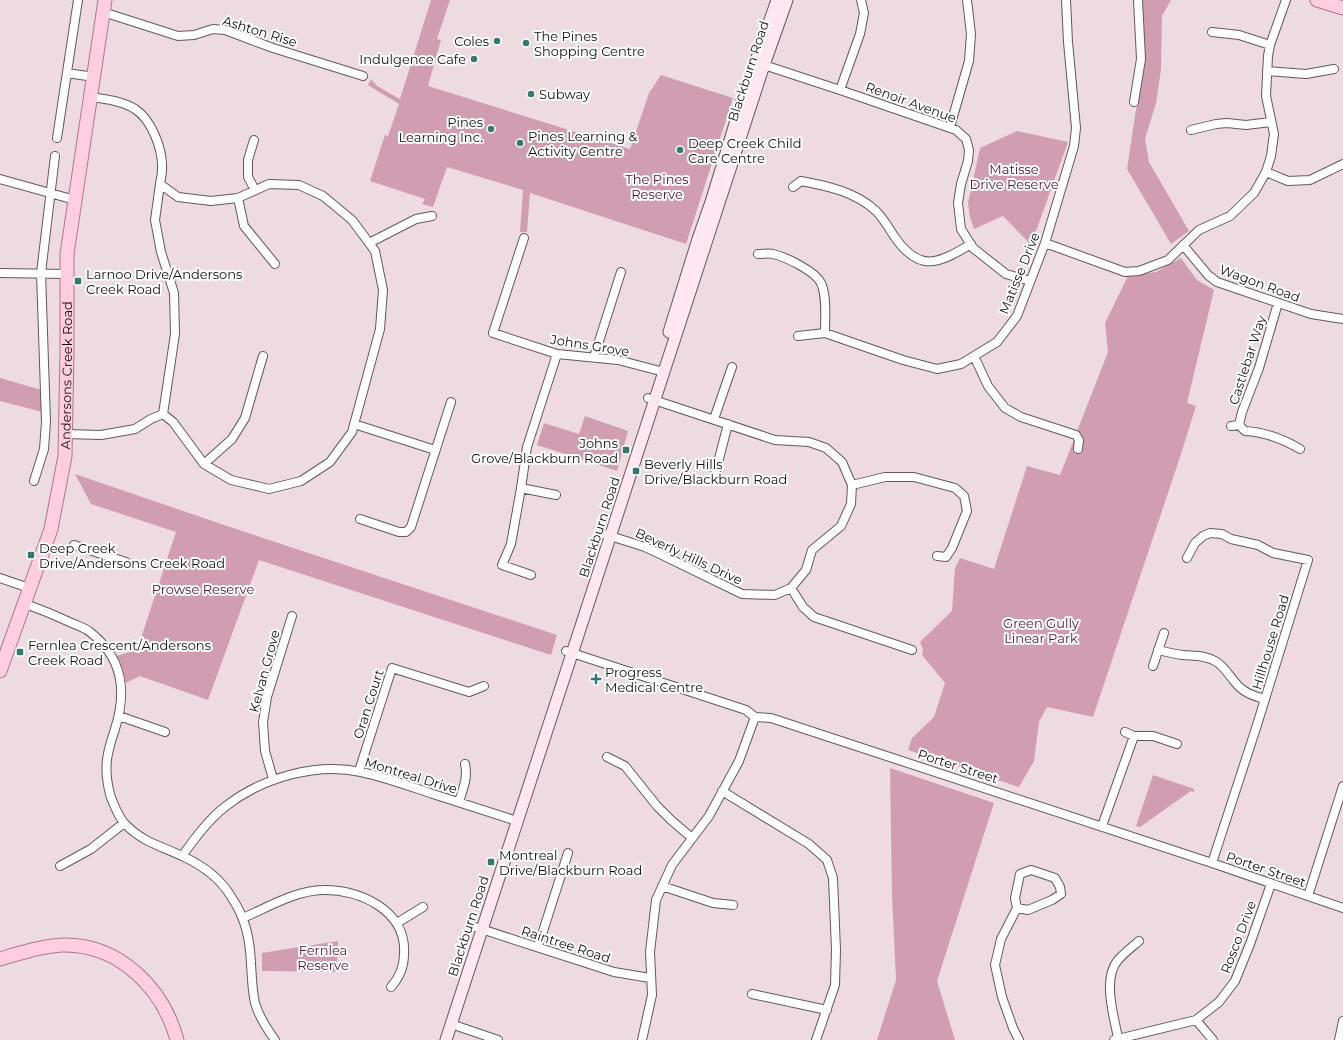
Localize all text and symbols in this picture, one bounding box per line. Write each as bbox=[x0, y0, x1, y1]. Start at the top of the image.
street label: Ashton Rise bbox=[221, 12, 299, 50]
street label: Blackburn Road bbox=[724, 19, 772, 123]
place label: The Pines Shopping Centre bbox=[534, 28, 645, 59]
place label: Coles bbox=[454, 33, 489, 49]
marker: Coles bbox=[492, 36, 502, 46]
marker: The Pines Shopping Centre bbox=[521, 38, 531, 48]
place label: Indulgence Cafe bbox=[359, 51, 466, 67]
marker: Indulgence Cafe bbox=[469, 54, 479, 64]
street label: Renoir Avenue bbox=[863, 78, 959, 126]
place label: Subway bbox=[539, 86, 591, 102]
marker: Subway bbox=[526, 89, 536, 99]
place label: Pines Learning Inc. bbox=[399, 114, 483, 145]
marker: Pines Learning Inc. bbox=[486, 124, 496, 134]
place label: Pines Learning & Activity Centre bbox=[528, 128, 638, 159]
place label: Deep Creek Child Care Centre bbox=[688, 135, 802, 166]
marker: Pines Learning & Activity Centre bbox=[515, 138, 525, 148]
marker: Deep Creek Child Care Centre bbox=[675, 145, 685, 155]
park label: Matisse Drive Reserve bbox=[969, 161, 1059, 192]
park label: The Pines Reserve bbox=[625, 171, 689, 202]
street label: Matisse Drive bbox=[995, 230, 1043, 316]
street label: Wagon Road bbox=[1217, 261, 1303, 305]
place label: Larnoo Drive/Andersons Creek Road bbox=[86, 266, 242, 297]
marker: Larnoo Drive/Andersons Creek Road bbox=[73, 276, 83, 286]
street label: Andersons Creek Road bbox=[57, 301, 75, 450]
street label: Castlebar Way bbox=[1225, 312, 1269, 407]
street label: Johns Grove bbox=[548, 331, 631, 359]
place label: Johns Grove/Blackburn Road bbox=[471, 435, 618, 466]
marker: Johns Grove/Blackburn Road bbox=[621, 445, 631, 455]
place label: Beverly Hills Drive/Blackburn Road bbox=[644, 456, 787, 487]
marker: Beverly Hills Drive/Blackburn Road bbox=[631, 466, 641, 476]
street label: Blackburn Road bbox=[575, 475, 623, 579]
street label: Beverly Hills Drive bbox=[633, 524, 745, 588]
place label: Deep Creek Drive/Andersons Creek Road bbox=[39, 540, 225, 571]
marker: Deep Creek Drive/Andersons Creek Road bbox=[26, 550, 36, 560]
park label: Prowse Reserve bbox=[152, 581, 254, 597]
street label: Hillhouse Road bbox=[1248, 593, 1292, 691]
park label: Green Gully Linear Park bbox=[1003, 615, 1080, 646]
street label: Kelvan Grove bbox=[245, 628, 283, 714]
place label: Fernlea Crescent/Andersons Creek Road bbox=[28, 637, 211, 668]
marker: Fernlea Crescent/Andersons Creek Road bbox=[15, 647, 25, 657]
place label: Progress Medical Centre bbox=[605, 664, 703, 695]
street label: Oran Court bbox=[349, 667, 387, 741]
marker: Progress Medical Centre bbox=[590, 673, 602, 685]
street label: Porter Street bbox=[916, 745, 1000, 787]
street label: Montreal Drive bbox=[363, 753, 459, 797]
place label: Montreal Drive/Blackburn Road bbox=[499, 847, 642, 878]
street label: Porter Street bbox=[1224, 848, 1308, 890]
marker: Montreal Drive/Blackburn Road bbox=[486, 857, 496, 867]
street label: Blackburn Road bbox=[444, 874, 492, 978]
street label: Rosco Drive bbox=[1217, 898, 1259, 976]
street label: Raintree Road bbox=[519, 922, 613, 966]
park label: Fernlea Reserve bbox=[297, 942, 349, 973]

